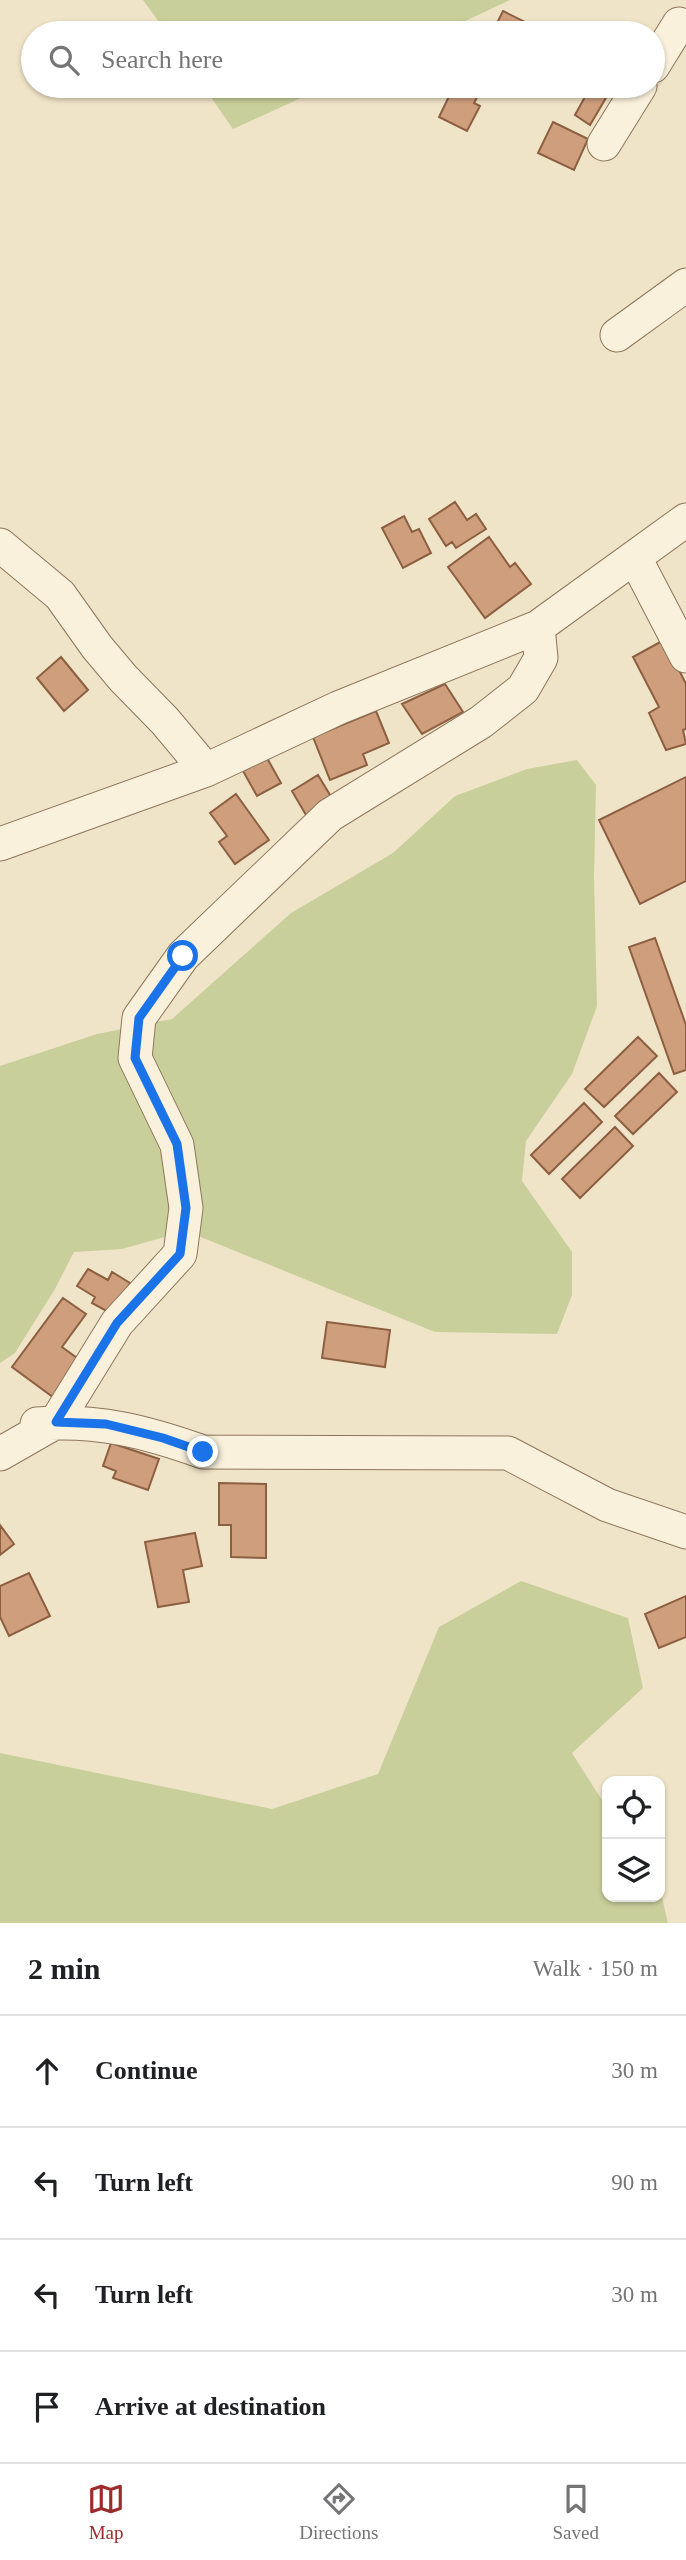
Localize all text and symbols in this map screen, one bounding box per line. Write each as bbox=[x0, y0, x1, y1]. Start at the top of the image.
search box bbox=[21, 21, 665, 98]
icon: search bbox=[45, 41, 83, 79]
text: Search here bbox=[101, 45, 223, 74]
route start bbox=[167, 940, 198, 971]
route end bbox=[187, 1436, 218, 1467]
map controls bbox=[602, 1776, 665, 1902]
button: locate bbox=[602, 1776, 665, 1839]
button: layers bbox=[602, 1839, 665, 1902]
text: 2 min bbox=[28, 1952, 101, 1985]
text: Walk · 150 m bbox=[533, 1956, 658, 1981]
icon: ahead bbox=[28, 2052, 66, 2090]
text: Continue bbox=[95, 2056, 198, 2085]
text: 30 m bbox=[611, 2058, 658, 2083]
icon: left bbox=[28, 2164, 66, 2202]
text: Turn left bbox=[95, 2168, 193, 2197]
text: 90 m bbox=[611, 2170, 658, 2195]
icon: left bbox=[28, 2276, 66, 2314]
text: Turn left bbox=[95, 2280, 193, 2309]
text: 30 m bbox=[611, 2282, 658, 2307]
icon: arrive bbox=[28, 2388, 66, 2426]
text: Arrive at destination bbox=[95, 2392, 326, 2421]
tab: Map bbox=[87, 2480, 125, 2544]
tab: Directions bbox=[299, 2480, 378, 2544]
tab: Saved bbox=[552, 2480, 599, 2544]

